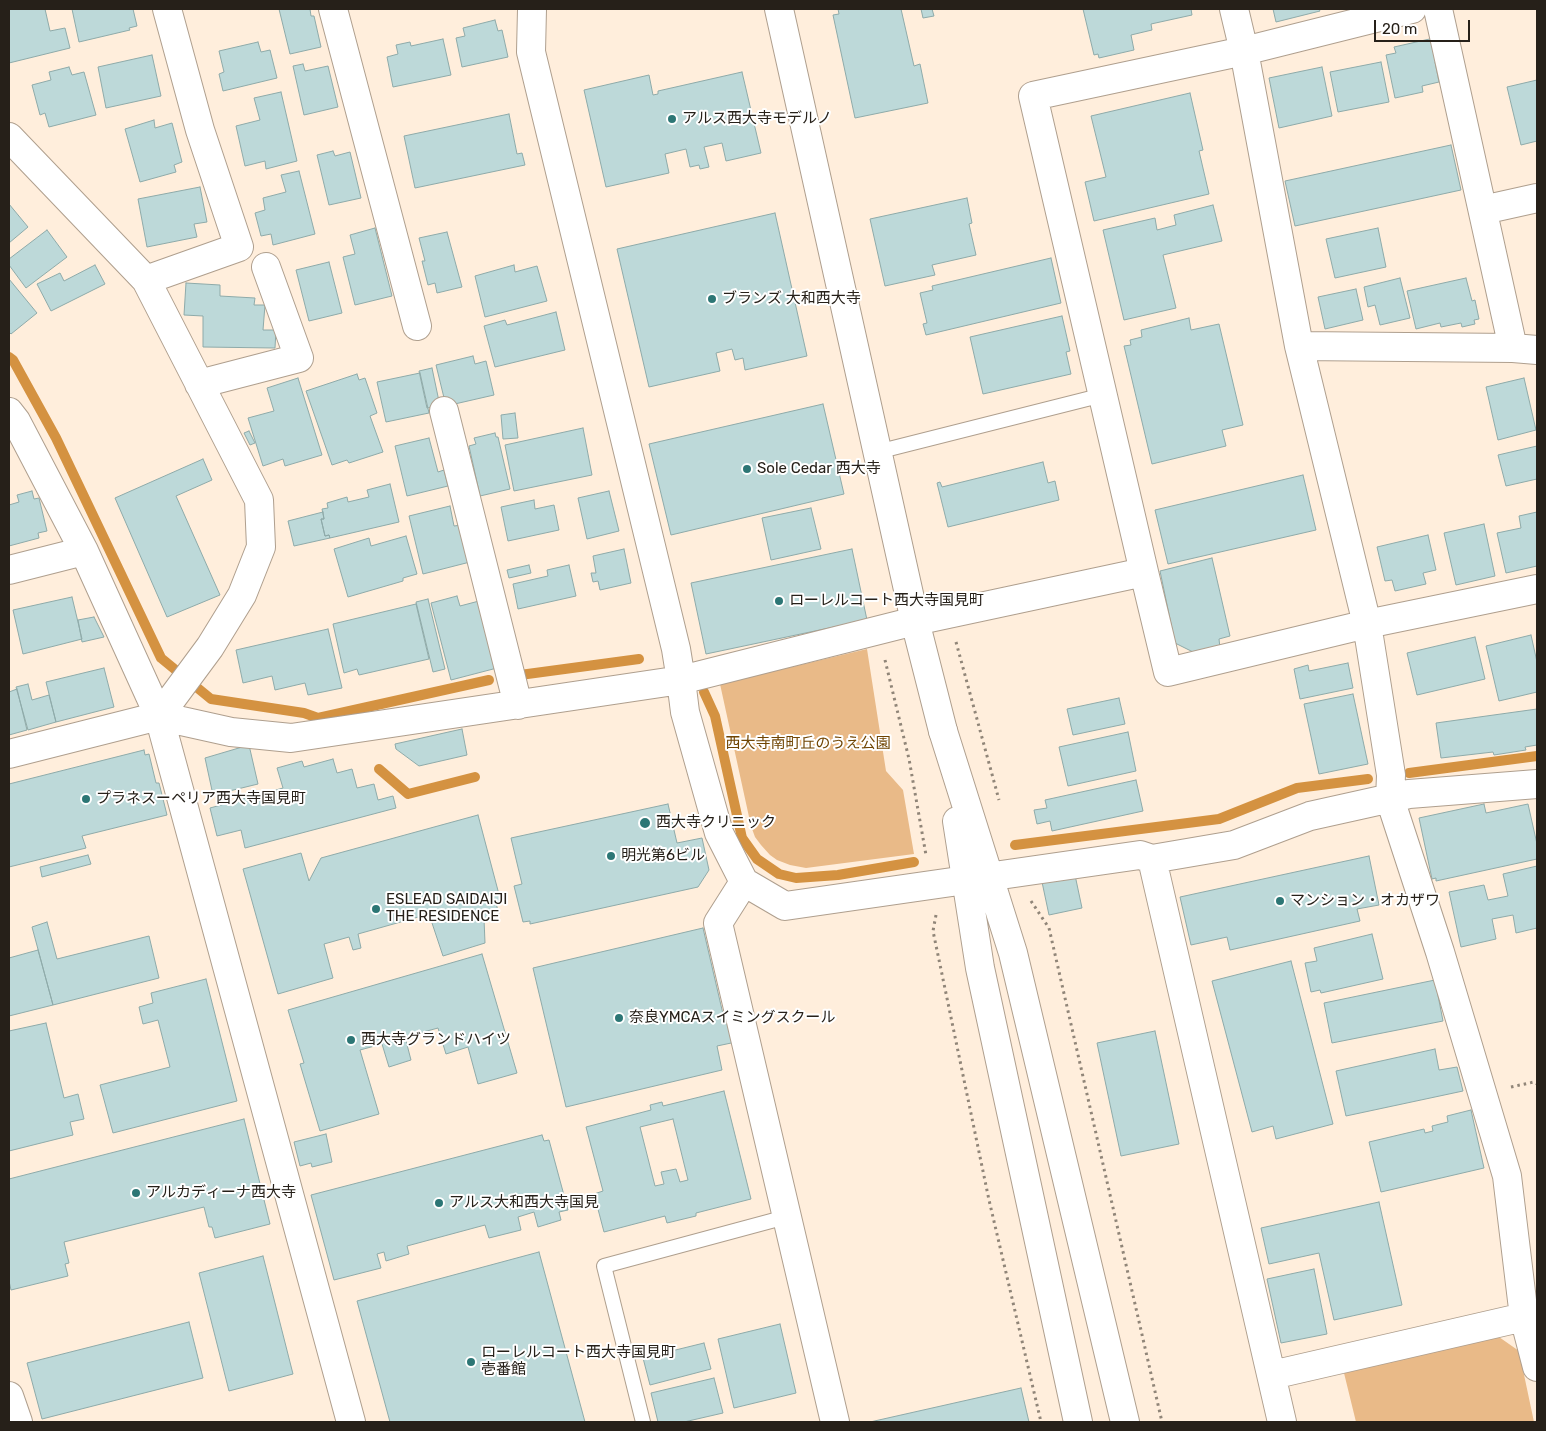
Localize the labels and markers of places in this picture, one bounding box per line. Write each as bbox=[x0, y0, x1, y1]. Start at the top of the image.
place label: アルス西大寺モデルノ bbox=[682, 110, 832, 128]
marker: アルス西大寺モデルノ bbox=[666, 113, 678, 125]
place label: ブランズ 大和西大寺 bbox=[722, 290, 861, 308]
marker: ブランズ 大和西大寺 bbox=[706, 293, 718, 305]
place label: Sole Cedar 西大寺 bbox=[757, 460, 881, 478]
marker: Sole Cedar 西大寺 bbox=[741, 463, 753, 475]
place label: ローレルコート西大寺国見町 bbox=[789, 592, 984, 610]
marker: ローレルコート西大寺国見町 bbox=[773, 595, 785, 607]
place label: プラネスーペリア西大寺国見町 bbox=[96, 790, 306, 808]
marker: プラネスーペリア西大寺国見町 bbox=[80, 793, 92, 805]
place label: 西大寺クリニック bbox=[656, 814, 776, 832]
marker: 西大寺クリニック bbox=[638, 816, 652, 830]
place label: 明光第6ビル bbox=[621, 847, 705, 865]
marker: 明光第6ビル bbox=[605, 850, 617, 862]
place label: ESLEAD SAIDAIJI THE RESIDENCE bbox=[386, 891, 507, 926]
place label: マンション・オカザワ bbox=[1290, 892, 1440, 910]
marker: マンション・オカザワ bbox=[1274, 895, 1286, 907]
marker: ESLEAD SAIDAIJI THE RESIDENCE bbox=[370, 903, 382, 915]
place label: 奈良YMCAスイミングスクール bbox=[629, 1009, 836, 1027]
marker: 奈良YMCAスイミングスクール bbox=[613, 1012, 625, 1024]
place label: 西大寺グランドハイツ bbox=[361, 1031, 511, 1049]
marker: 西大寺グランドハイツ bbox=[345, 1034, 357, 1046]
place label: アルカディーナ西大寺 bbox=[146, 1184, 296, 1202]
marker: アルカディーナ西大寺 bbox=[130, 1187, 142, 1199]
place label: アルス大和西大寺国見 bbox=[449, 1194, 599, 1212]
marker: アルス大和西大寺国見 bbox=[433, 1197, 445, 1209]
place label: ローレルコート西大寺国見町 壱番館 bbox=[481, 1344, 676, 1379]
marker: ローレルコート西大寺国見町 壱番館 bbox=[465, 1356, 477, 1368]

